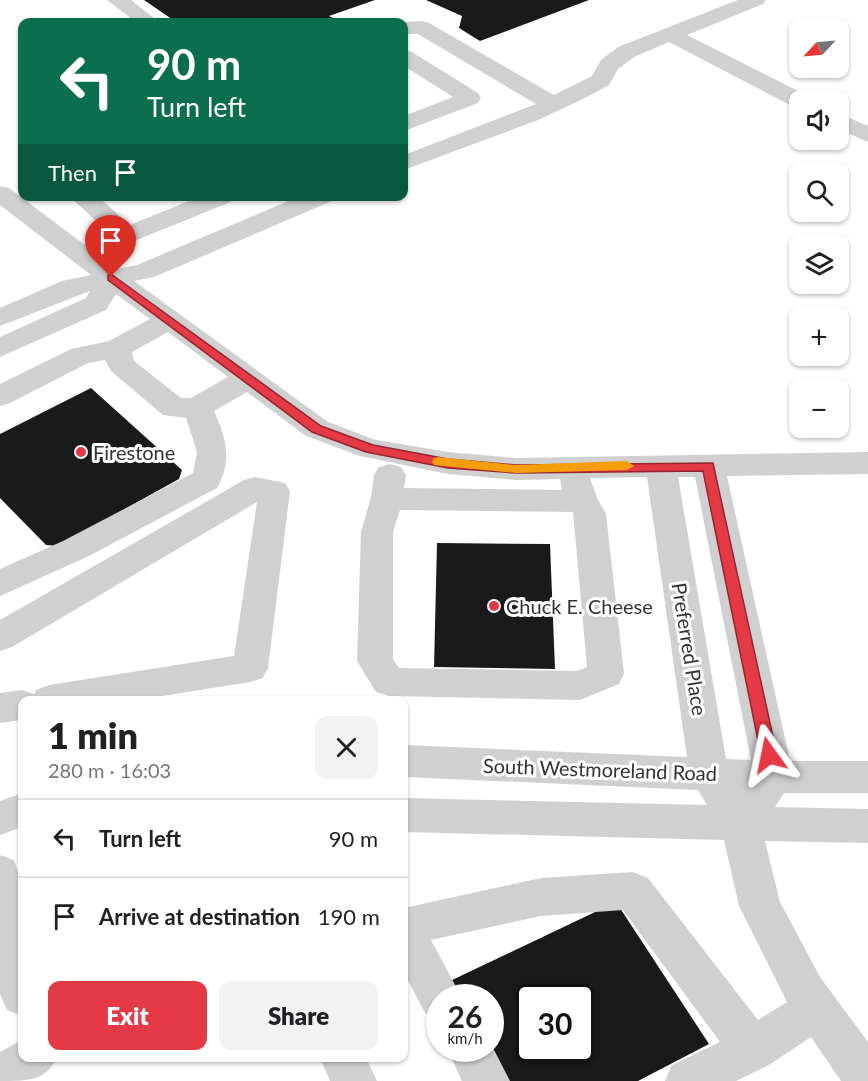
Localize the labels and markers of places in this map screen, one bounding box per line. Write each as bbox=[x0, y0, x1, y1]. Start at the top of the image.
pin bbox=[85, 215, 136, 277]
place label: Firestone bbox=[93, 440, 175, 464]
marker: Firestone bbox=[74, 445, 88, 459]
place label: Chuck E. Cheese bbox=[506, 594, 653, 618]
marker: Chuck E. Cheese bbox=[487, 599, 501, 613]

